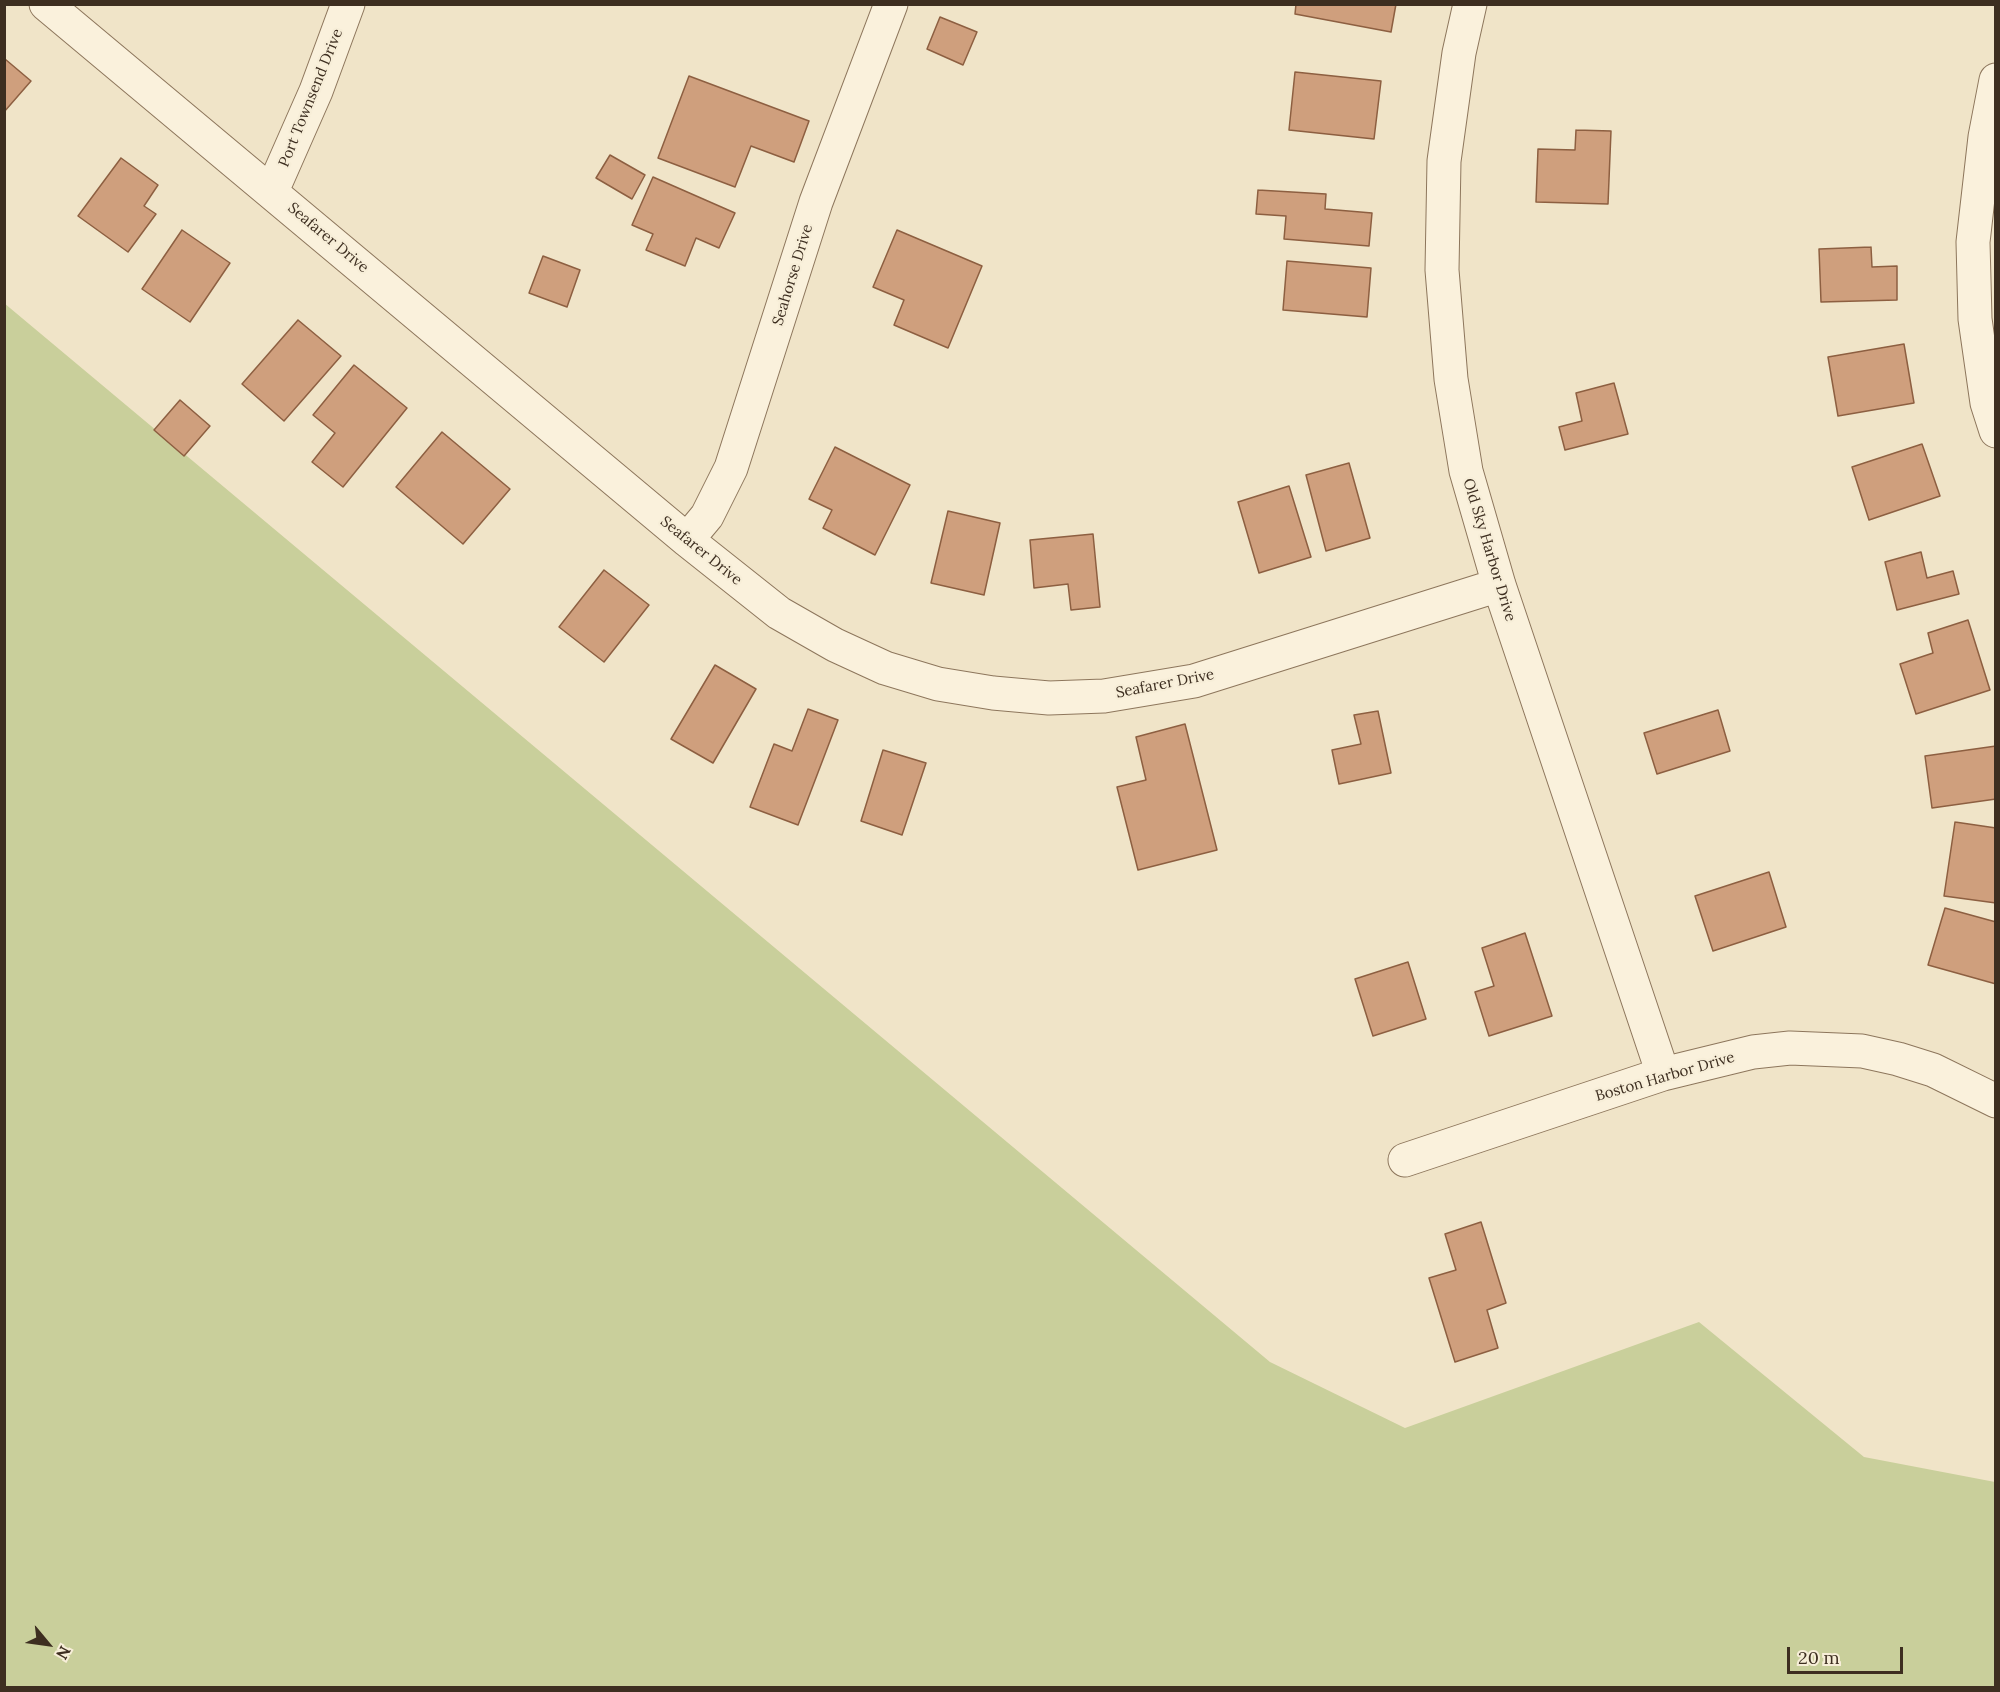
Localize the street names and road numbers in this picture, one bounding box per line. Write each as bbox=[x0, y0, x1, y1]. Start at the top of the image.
street label: Port Townsend Drive bbox=[275, 26, 347, 170]
street label: Seafarer Drive bbox=[284, 199, 372, 277]
street label: Seahorse Drive bbox=[769, 222, 817, 328]
street label: Old Sky Harbor Drive bbox=[1459, 476, 1519, 624]
street label: Seafarer Drive bbox=[657, 513, 745, 589]
street label: Seafarer Drive bbox=[1114, 666, 1216, 702]
street label: Boston Harbor Drive bbox=[1593, 1049, 1737, 1105]

